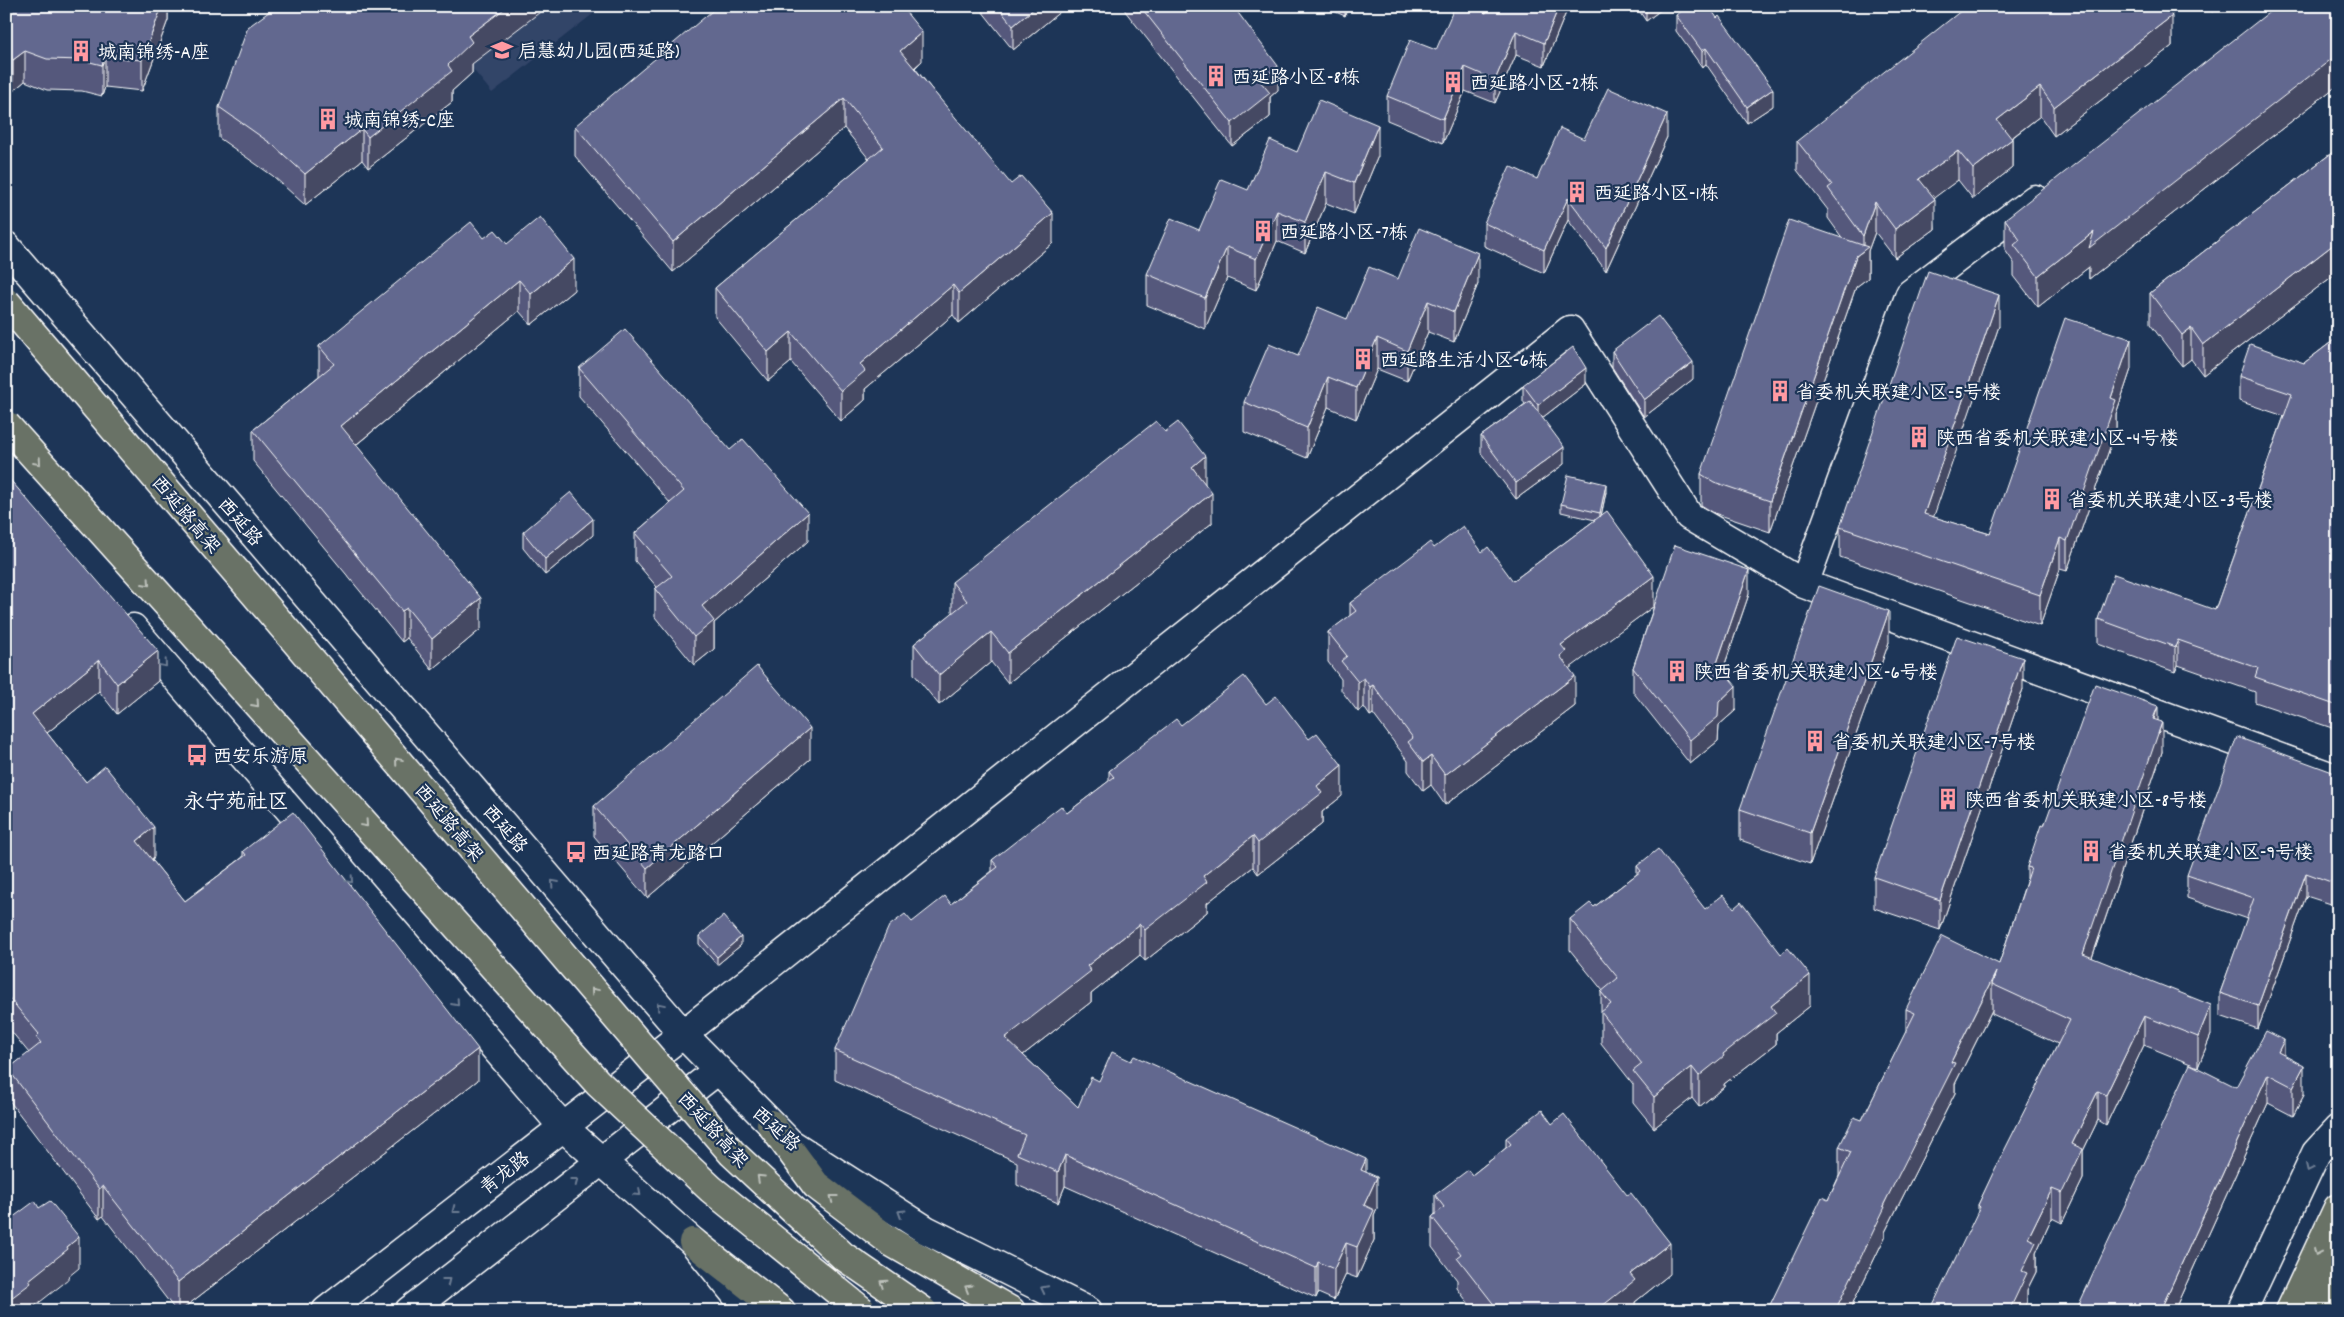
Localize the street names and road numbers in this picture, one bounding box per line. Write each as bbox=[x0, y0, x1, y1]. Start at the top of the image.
street label: 西延路高架 bbox=[143, 471, 225, 561]
street label: 西延路 bbox=[209, 493, 267, 554]
street label: 西延路高架 bbox=[406, 779, 488, 869]
street label: 西延路 bbox=[474, 800, 532, 861]
street label: 西延路高架 bbox=[670, 1087, 753, 1176]
street label: 西延路 bbox=[744, 1101, 805, 1160]
street label: 青龙路 bbox=[475, 1147, 537, 1203]

